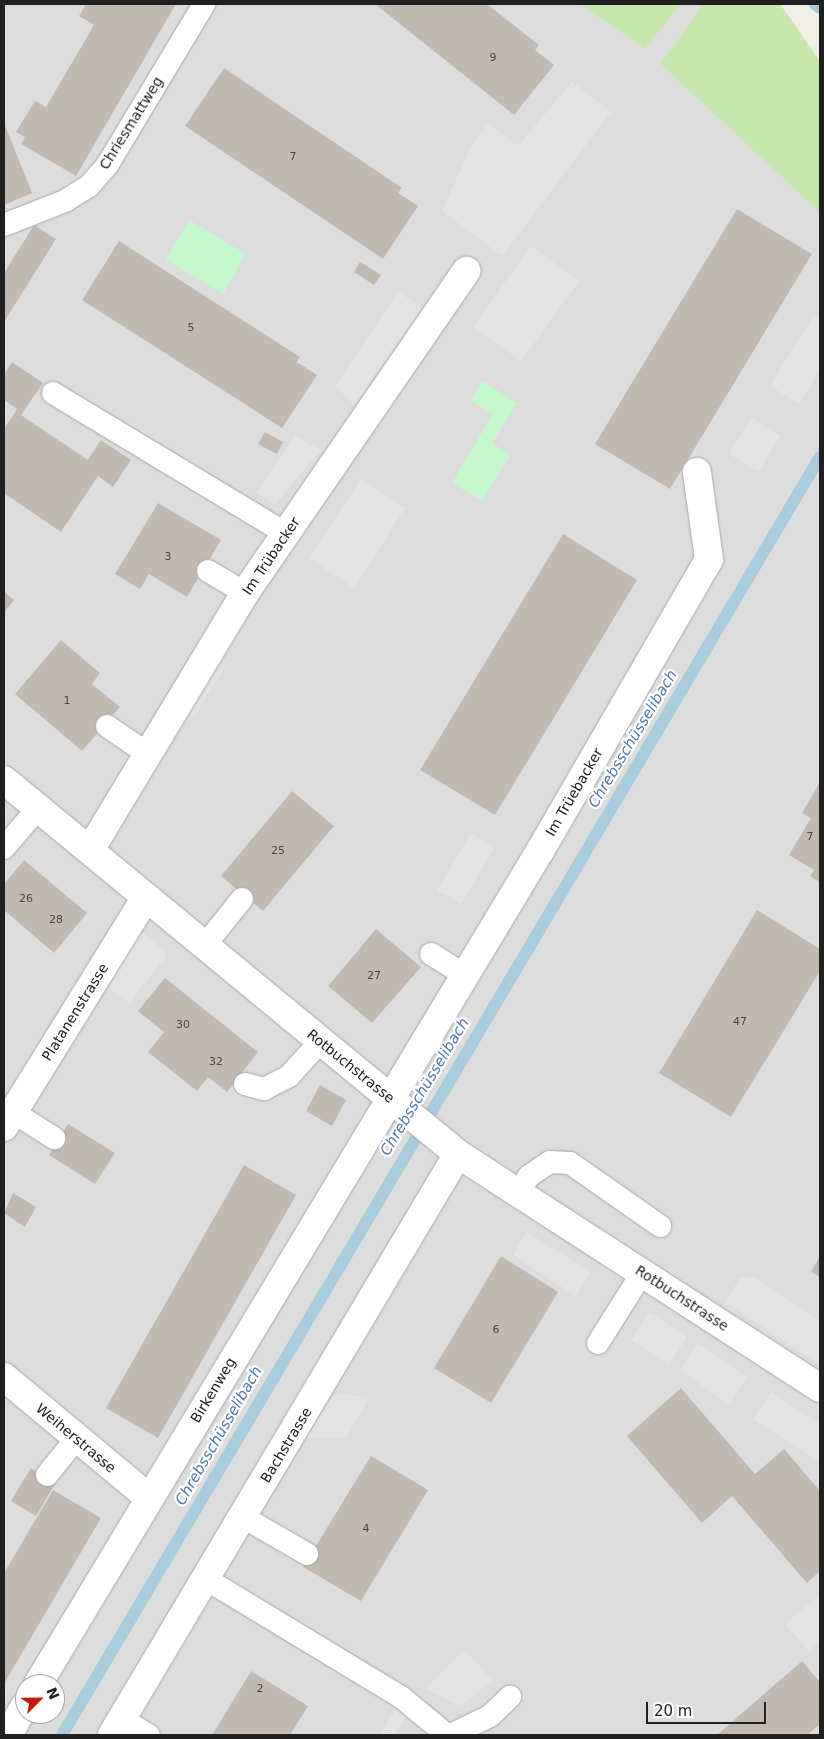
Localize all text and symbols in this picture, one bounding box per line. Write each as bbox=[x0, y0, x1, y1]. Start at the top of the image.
house number: 9 bbox=[490, 51, 496, 65]
street label: Chriesmattweg bbox=[96, 73, 166, 173]
house number: 7 bbox=[290, 150, 296, 164]
house number: 5 bbox=[188, 321, 194, 335]
street label: Im Trübacker bbox=[239, 514, 303, 598]
house number: 3 bbox=[165, 550, 171, 564]
water label: Chrebsschüsselibach bbox=[585, 667, 681, 811]
house number: 1 bbox=[64, 694, 70, 708]
street label: Im Trüebacker bbox=[542, 745, 606, 839]
house number: 7 bbox=[807, 830, 813, 844]
house number: 25 bbox=[271, 844, 285, 858]
house number: 26 bbox=[19, 892, 33, 906]
house number: 28 bbox=[49, 913, 63, 927]
street label: Platanenstrasse bbox=[38, 960, 112, 1064]
house number: 27 bbox=[367, 969, 381, 983]
water label: Chrebsschüsselibach bbox=[377, 1015, 473, 1159]
house number: 47 bbox=[733, 1015, 747, 1029]
house number: 30 bbox=[176, 1018, 190, 1032]
street label: Rotbuchstrasse bbox=[304, 1026, 398, 1106]
house number: 32 bbox=[209, 1055, 223, 1069]
street label: Rotbuchstrasse bbox=[632, 1262, 732, 1334]
house number: 6 bbox=[493, 1323, 499, 1337]
street label: Birkenweg bbox=[187, 1354, 239, 1426]
water label: Chrebsschüsselibach bbox=[172, 1363, 266, 1509]
street label: Weiherstrasse bbox=[33, 1400, 119, 1476]
street label: Bachstrasse bbox=[257, 1404, 315, 1486]
house number: 4 bbox=[363, 1522, 369, 1536]
north arrow bbox=[15, 1674, 65, 1724]
house number: 2 bbox=[257, 1682, 263, 1696]
text: N bbox=[43, 1685, 63, 1702]
scale bar bbox=[649, 1692, 769, 1724]
text: 20 m bbox=[654, 1702, 692, 1720]

